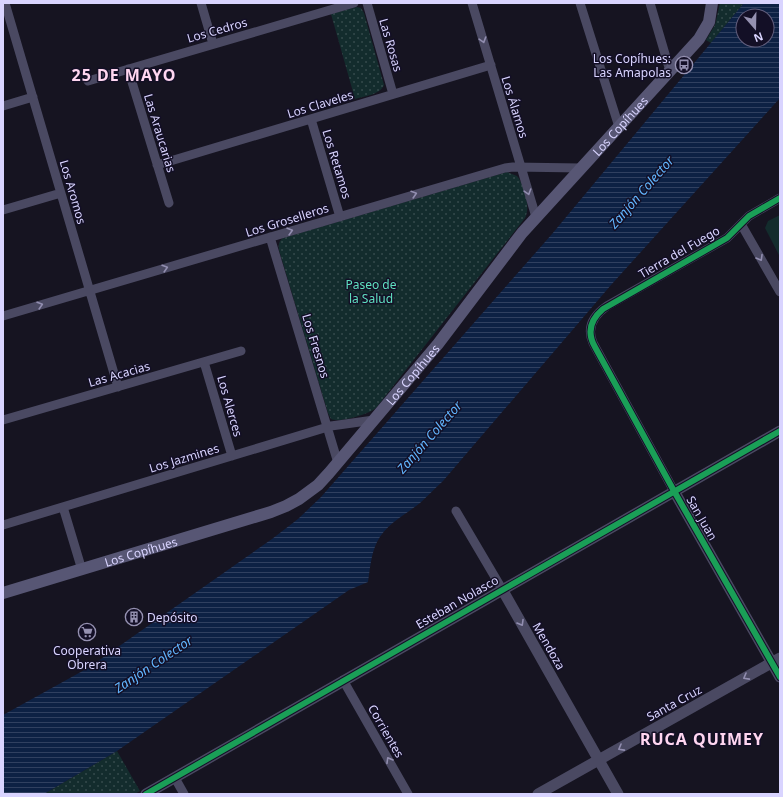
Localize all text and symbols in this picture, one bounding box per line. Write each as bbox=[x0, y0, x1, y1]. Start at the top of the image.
north arrow bbox=[735, 8, 775, 48]
street label: Los Cedros bbox=[185, 13, 249, 47]
street label: Las Rosas bbox=[375, 16, 407, 74]
text: N bbox=[752, 29, 765, 46]
one-way arrow bbox=[478, 37, 487, 44]
place label: Los Copíhues: Las Amapolas bbox=[593, 50, 671, 81]
bus stop icon: Los Copíhues: Las Amapolas bbox=[674, 55, 694, 75]
district label: 25 DE MAYO bbox=[72, 64, 176, 86]
street label: Los Álamos bbox=[497, 74, 533, 140]
street label: Los Claveles bbox=[285, 86, 355, 122]
street label: Las Araucarias bbox=[140, 92, 180, 175]
street label: Los Copíhues bbox=[588, 92, 652, 159]
street label: Los Retamos bbox=[318, 127, 356, 201]
water label: Zanjón Colector bbox=[604, 151, 678, 233]
street label: Los Aromos bbox=[56, 158, 90, 226]
one-way arrow bbox=[523, 188, 532, 195]
one-way arrow bbox=[411, 190, 418, 199]
street label: Los Groselleros bbox=[243, 199, 331, 241]
street label: Tierra del Fuego bbox=[635, 222, 723, 282]
one-way arrow bbox=[286, 227, 293, 236]
one-way arrow bbox=[756, 254, 763, 261]
one-way arrow bbox=[161, 264, 168, 273]
park label: Paseo de la Salud bbox=[345, 276, 397, 307]
one-way arrow bbox=[37, 301, 44, 310]
street label: Los Fresnos bbox=[298, 312, 334, 380]
street label: Los Copíhues bbox=[382, 340, 443, 408]
street label: Las Acacias bbox=[86, 357, 152, 391]
street label: Los Alerces bbox=[213, 373, 247, 439]
water label: Zanjón Colector bbox=[392, 396, 466, 478]
street label: Los Jazmines bbox=[147, 439, 221, 477]
street label: San Juan bbox=[682, 493, 722, 543]
street label: Los Copíhues bbox=[102, 532, 180, 570]
street label: Esteban Nolasco bbox=[412, 571, 502, 633]
building icon: Depósito bbox=[124, 607, 144, 627]
place label: Depósito bbox=[147, 609, 198, 626]
one-way arrow bbox=[517, 619, 524, 626]
street label: Mendoza bbox=[529, 619, 569, 673]
supermarket icon: Cooperativa Obrera bbox=[77, 622, 97, 642]
water label: Zanjón Colector bbox=[109, 631, 196, 697]
place label: Cooperativa Obrera bbox=[53, 642, 121, 673]
one-way arrow bbox=[743, 672, 750, 679]
street label: Santa Cruz bbox=[643, 681, 705, 725]
street label: Corrientes bbox=[364, 701, 408, 761]
district label: RUCA QUIMEY bbox=[640, 728, 764, 750]
one-way arrow bbox=[618, 743, 625, 750]
one-way arrow bbox=[386, 757, 393, 764]

